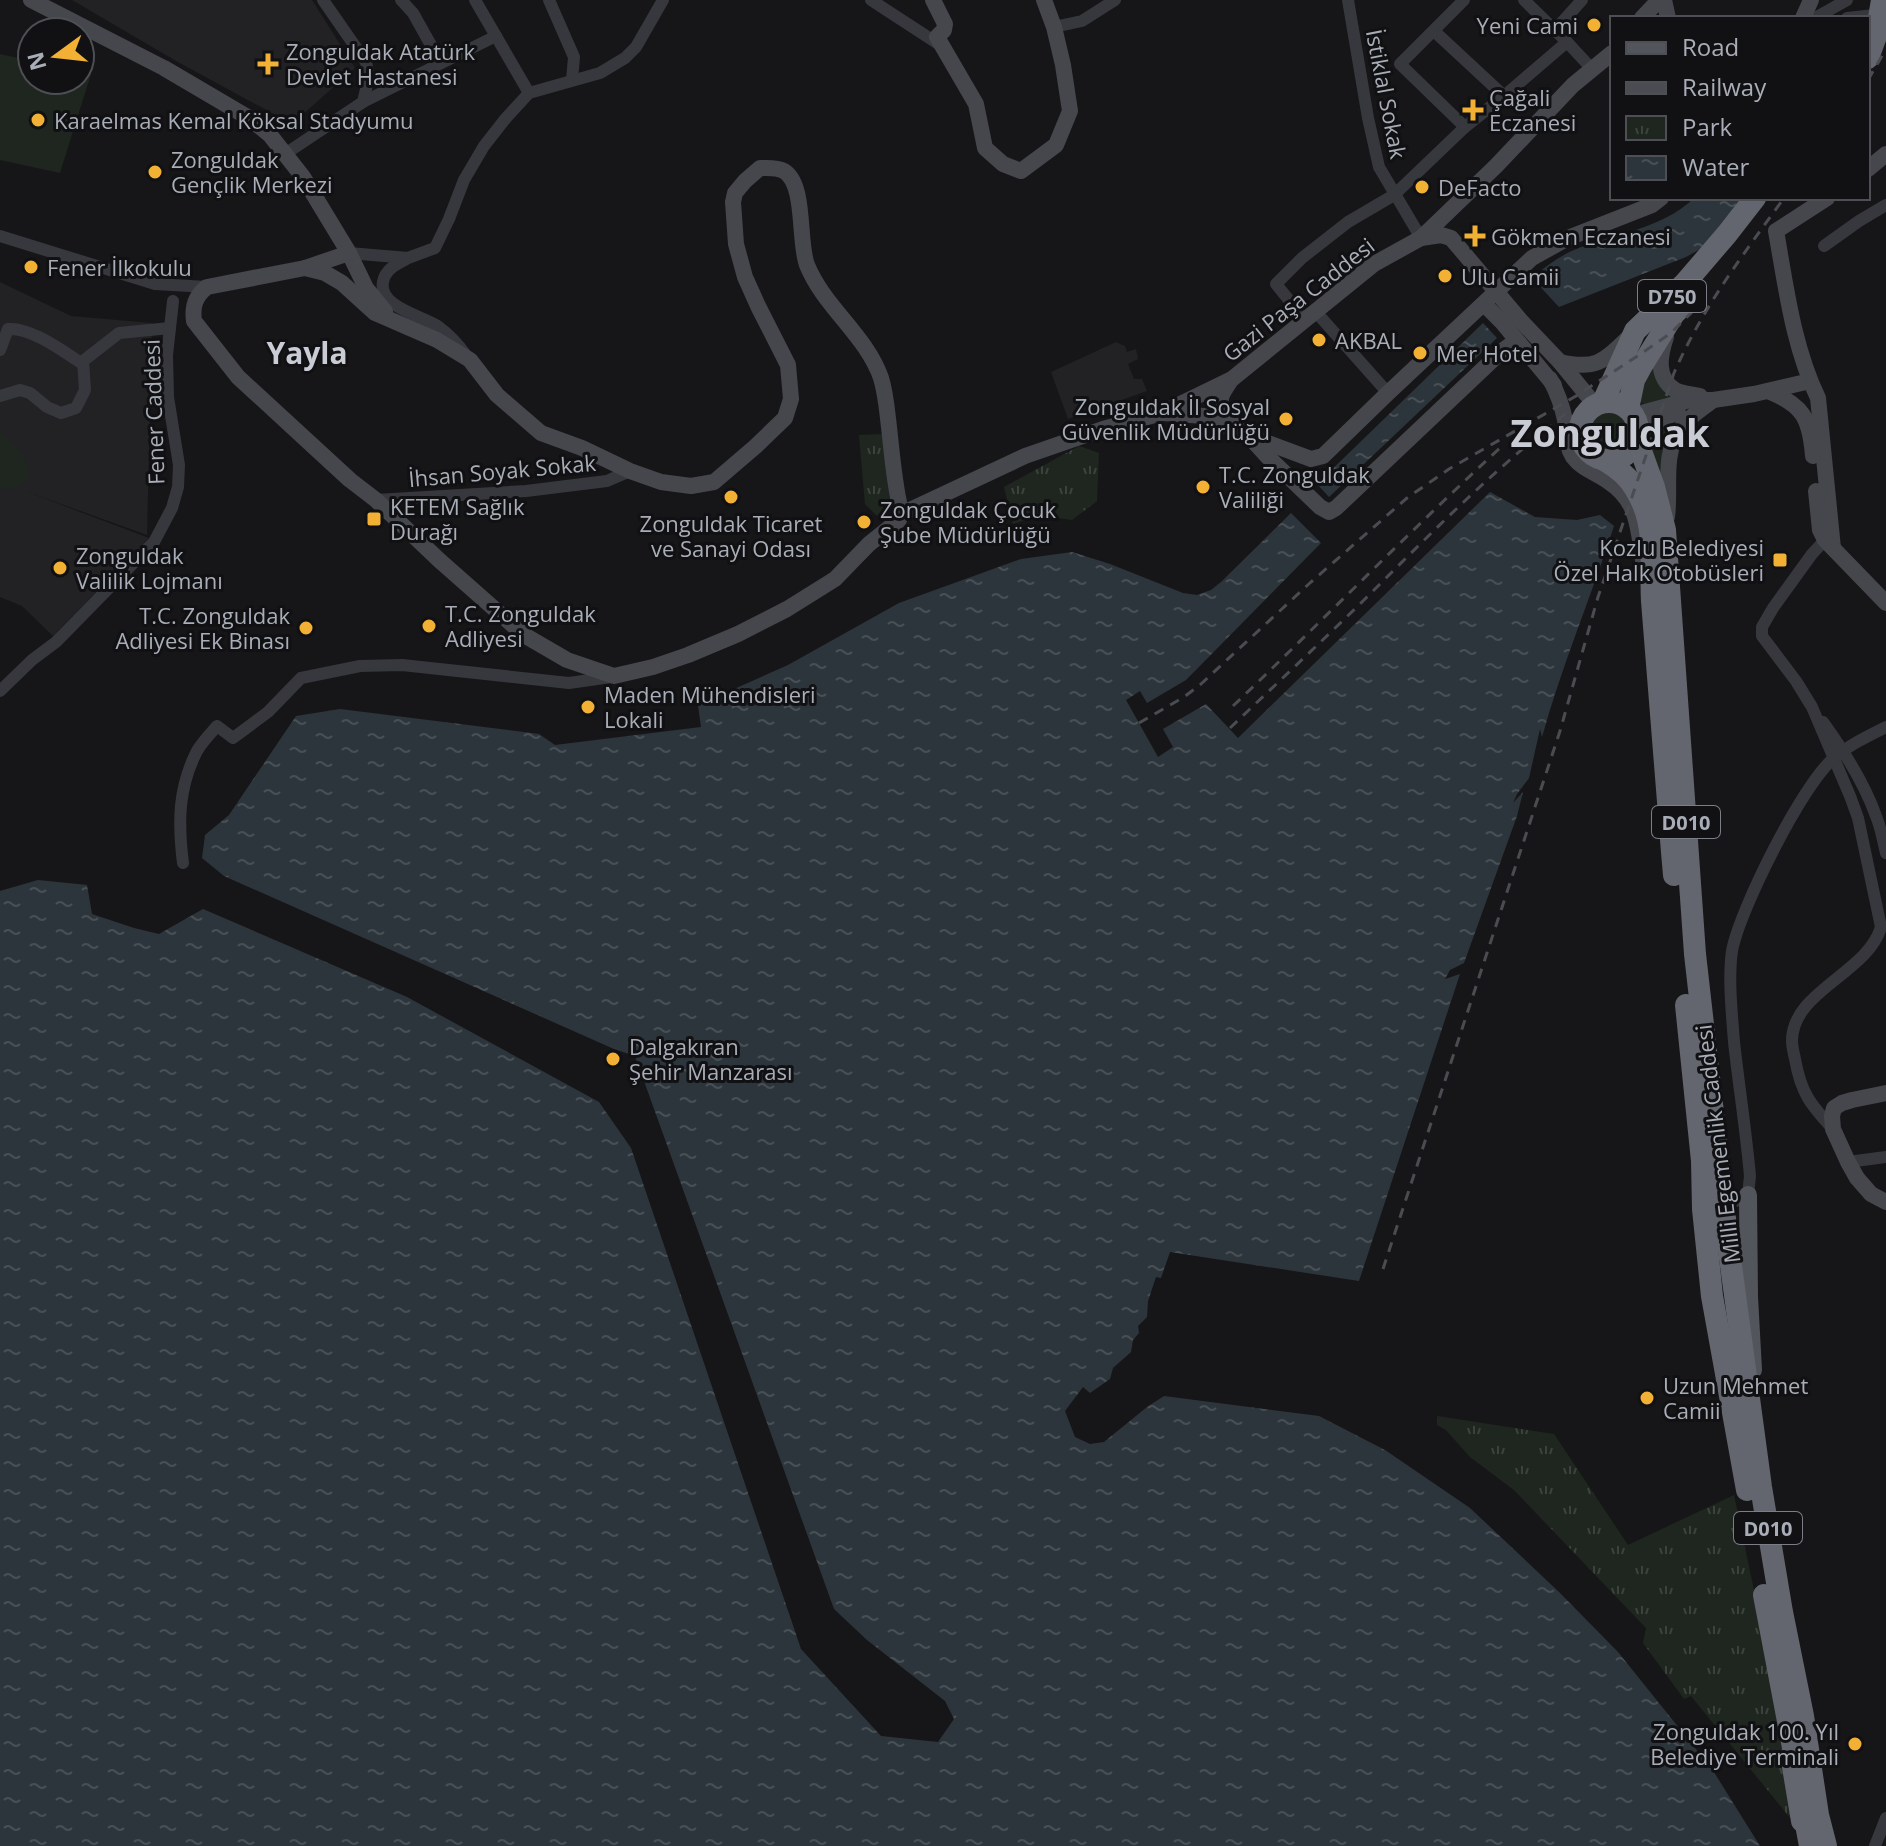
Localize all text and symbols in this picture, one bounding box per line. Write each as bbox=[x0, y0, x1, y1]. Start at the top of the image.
place label: Yeni Cami bbox=[1477, 10, 1578, 40]
north arrow bbox=[16, 16, 96, 96]
marker: Yeni Cami bbox=[1585, 16, 1603, 34]
legend bbox=[1610, 16, 1870, 200]
street label: İstiklal Sokak bbox=[1360, 27, 1414, 162]
text: Road bbox=[1682, 30, 1739, 63]
place label: Zonguldak Atatürk Devlet Hastanesi bbox=[286, 36, 476, 91]
text: N bbox=[19, 49, 53, 74]
marker: Zonguldak Atatürk Devlet Hastanesi bbox=[257, 53, 279, 75]
text: Railway bbox=[1682, 70, 1767, 103]
place label: Çağali Eczanesi bbox=[1489, 82, 1576, 137]
marker: Çağali Eczanesi bbox=[1464, 101, 1482, 119]
place label: Karaelmas Kemal Köksal Stadyumu bbox=[54, 105, 414, 135]
text: Park bbox=[1682, 110, 1733, 143]
marker: Karaelmas Kemal Köksal Stadyumu bbox=[29, 111, 47, 129]
place label: Zonguldak Gençlik Merkezi bbox=[171, 144, 333, 199]
text: Water bbox=[1682, 150, 1750, 183]
marker: Zonguldak Gençlik Merkezi bbox=[146, 163, 164, 181]
place label: DeFacto bbox=[1438, 172, 1522, 202]
marker: DeFacto bbox=[1413, 178, 1431, 196]
place label: Gökmen Eczanesi bbox=[1491, 221, 1671, 251]
marker: Gökmen Eczanesi bbox=[1466, 227, 1484, 245]
street label: Gazi Paşa Caddesi bbox=[1216, 230, 1380, 368]
place label: Fener İlkokulu bbox=[47, 252, 192, 282]
marker: Fener İlkokulu bbox=[22, 258, 40, 276]
place label: Ulu Camii bbox=[1461, 261, 1559, 291]
marker: Ulu Camii bbox=[1436, 267, 1454, 285]
road number: D750 bbox=[1638, 280, 1706, 312]
place label: AKBAL bbox=[1335, 325, 1402, 355]
marker: AKBAL bbox=[1310, 331, 1328, 349]
district label: Yayla bbox=[266, 332, 348, 373]
place label: Mer Hotel bbox=[1436, 338, 1538, 368]
street label: Fener Caddesi bbox=[135, 339, 171, 485]
marker: Mer Hotel bbox=[1411, 344, 1429, 362]
place label: Zonguldak İl Sosyal Güvenlik Müdürlüğü bbox=[1062, 391, 1270, 446]
district label: Zonguldak bbox=[1510, 406, 1710, 458]
marker: Zonguldak İl Sosyal Güvenlik Müdürlüğü bbox=[1277, 410, 1295, 428]
street label: İhsan Soyak Sokak bbox=[407, 447, 597, 493]
place label: T.C. Zonguldak Valiliği bbox=[1219, 459, 1370, 514]
marker: T.C. Zonguldak Valiliği bbox=[1194, 478, 1212, 496]
marker: Zonguldak Ticaret ve Sanayi Odası bbox=[722, 488, 740, 506]
place label: KETEM Sağlık Durağı bbox=[390, 491, 525, 546]
place label: Zonguldak Çocuk Şube Müdürlüğü bbox=[880, 494, 1056, 549]
place label: Zonguldak Ticaret ve Sanayi Odası bbox=[640, 508, 823, 563]
marker: KETEM Sağlık Durağı bbox=[365, 510, 383, 528]
marker: Zonguldak Çocuk Şube Müdürlüğü bbox=[855, 513, 873, 531]
place label: Kozlu Belediyesi Özel Halk Otobüsleri bbox=[1554, 532, 1764, 587]
place label: Zonguldak Valilik Lojmanı bbox=[76, 540, 223, 595]
marker: Kozlu Belediyesi Özel Halk Otobüsleri bbox=[1771, 551, 1789, 569]
marker: Zonguldak Valilik Lojmanı bbox=[51, 559, 69, 577]
place label: T.C. Zonguldak Adliyesi bbox=[445, 598, 596, 653]
place label: T.C. Zonguldak Adliyesi Ek Binası bbox=[115, 600, 290, 655]
marker: T.C. Zonguldak Adliyesi bbox=[420, 617, 438, 635]
marker: T.C. Zonguldak Adliyesi Ek Binası bbox=[297, 619, 315, 637]
place label: Maden Mühendisleri Lokali bbox=[604, 679, 816, 734]
marker: Maden Mühendisleri Lokali bbox=[579, 698, 597, 716]
road number: D010 bbox=[1652, 806, 1720, 838]
street label: Milli Egemenlik Caddesi bbox=[1687, 1023, 1747, 1265]
place label: Dalgakıran Şehir Manzarası bbox=[629, 1031, 792, 1086]
marker: Dalgakıran Şehir Manzarası bbox=[604, 1050, 622, 1068]
place label: Uzun Mehmet Camii bbox=[1663, 1370, 1808, 1425]
marker: Uzun Mehmet Camii bbox=[1638, 1389, 1656, 1407]
road number: D010 bbox=[1734, 1512, 1802, 1544]
place label: Zonguldak 100. Yıl Belediye Terminali bbox=[1650, 1716, 1839, 1771]
marker: Zonguldak 100. Yıl Belediye Terminali bbox=[1846, 1735, 1864, 1753]

